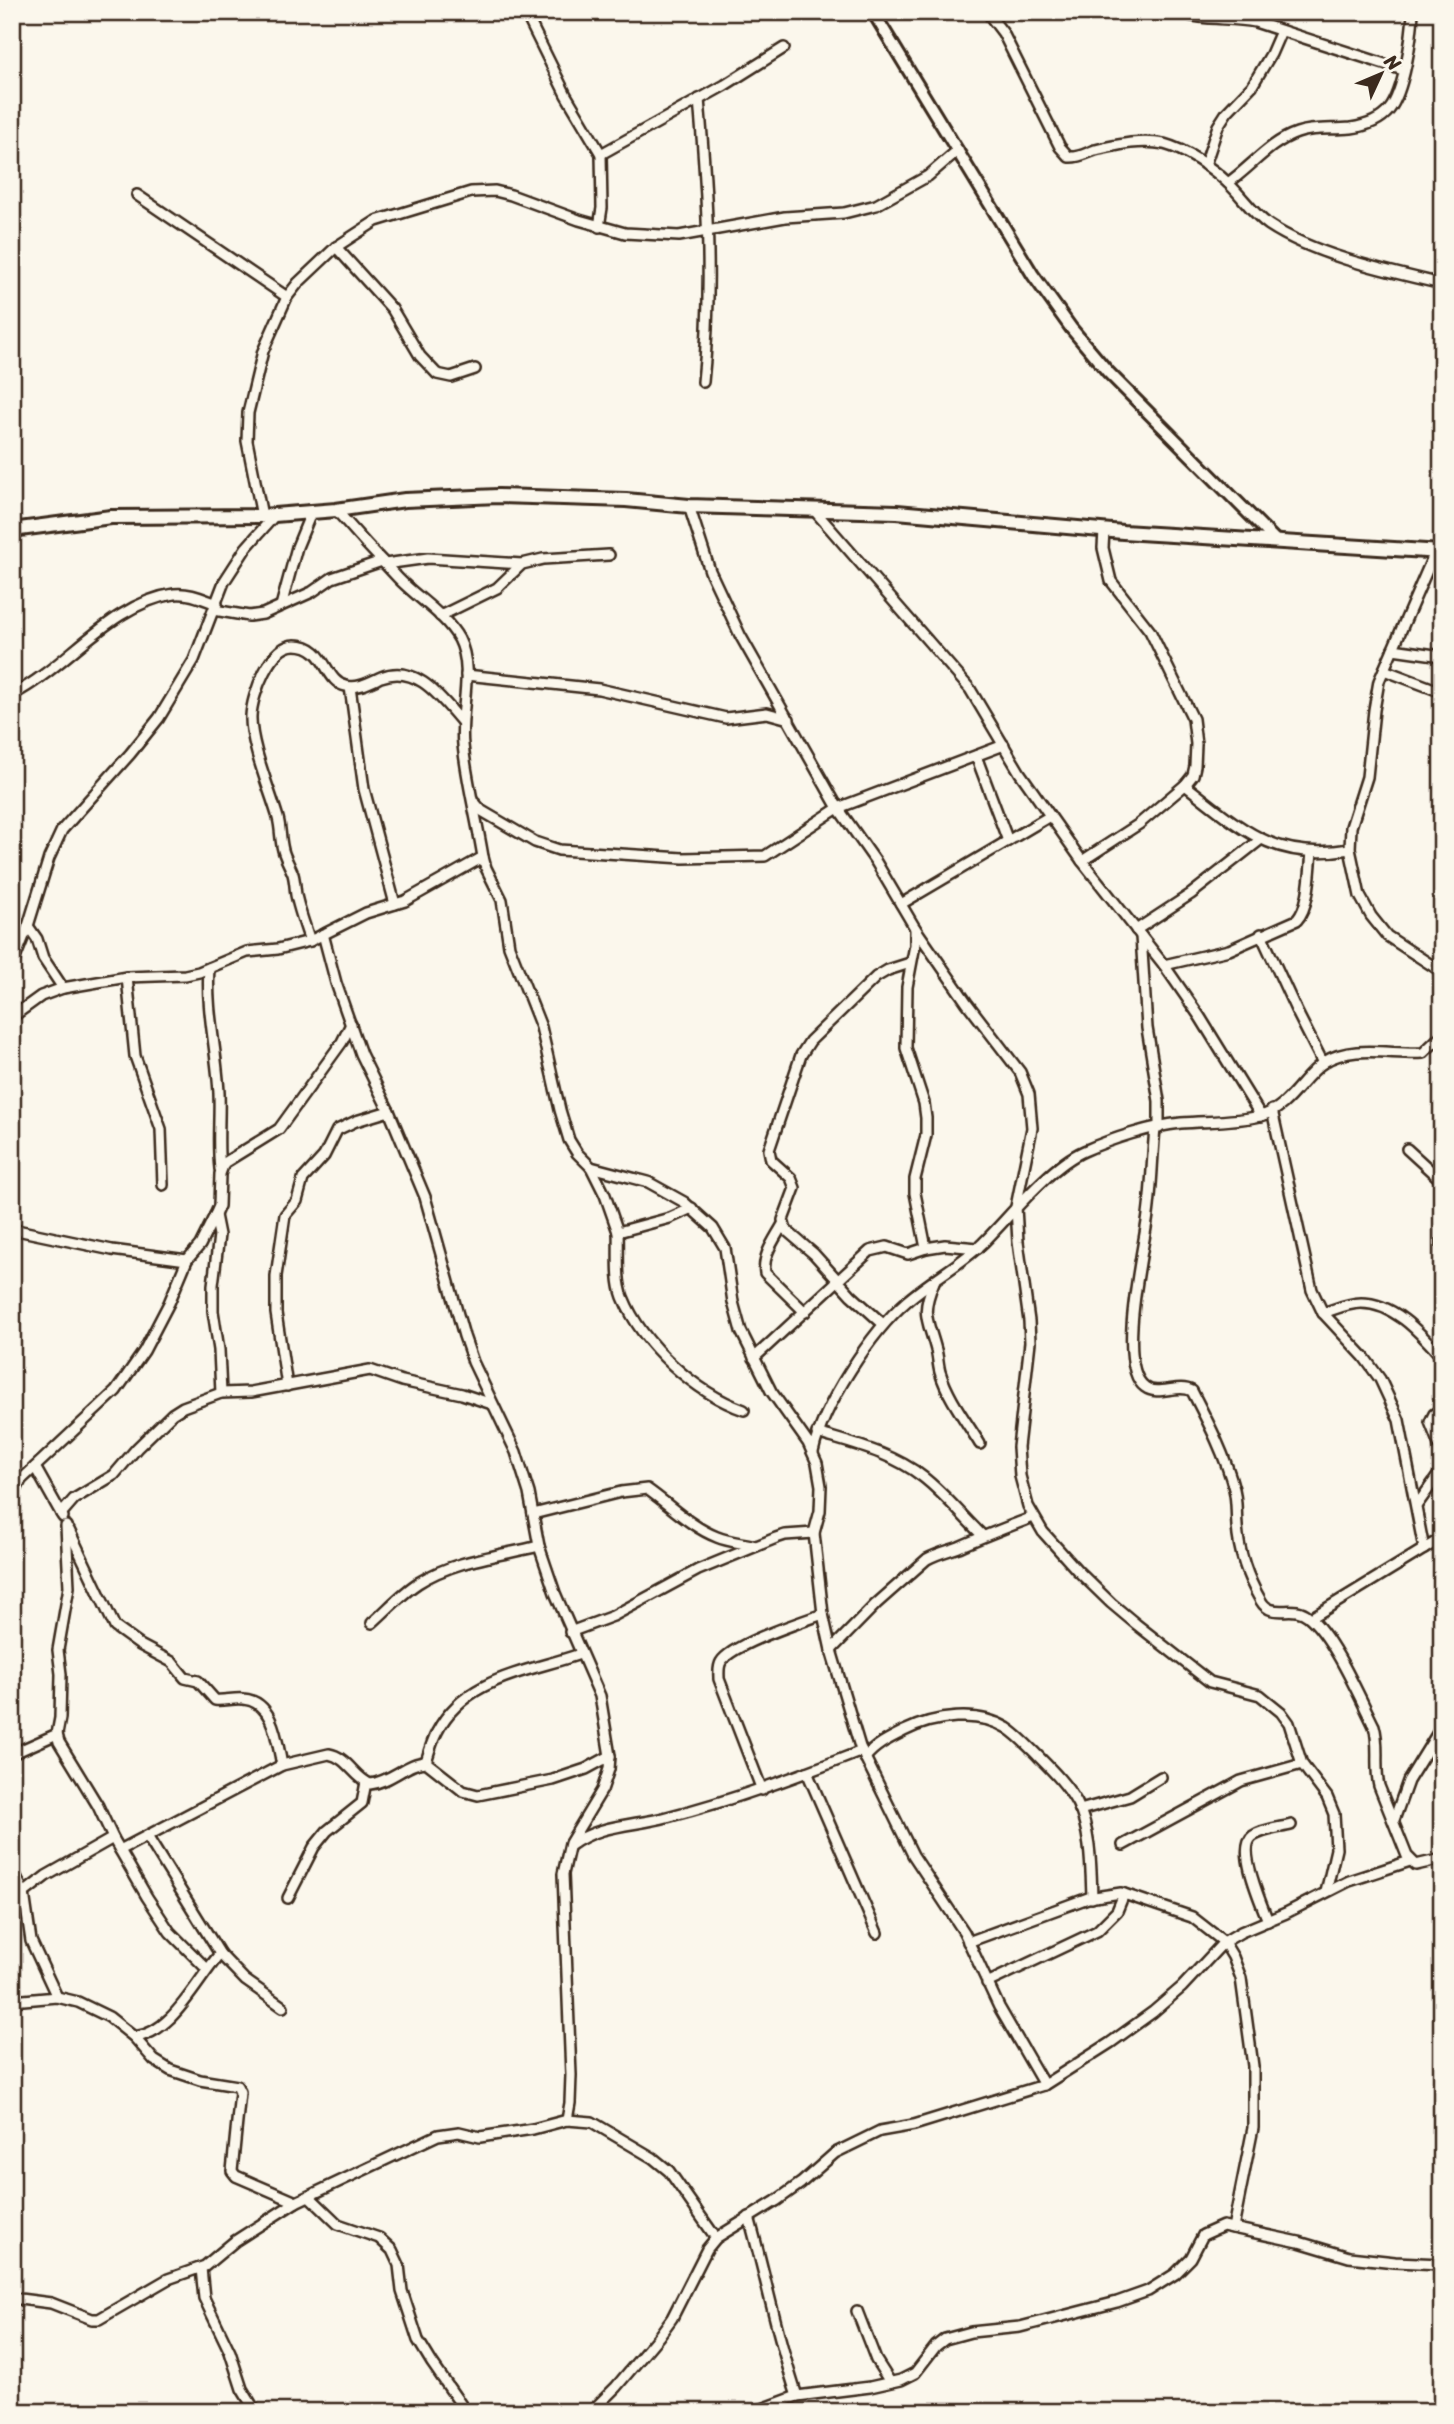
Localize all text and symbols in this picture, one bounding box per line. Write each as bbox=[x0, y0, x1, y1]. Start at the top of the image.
north arrow bbox=[1346, 38, 1416, 108]
text: N bbox=[1376, 46, 1410, 79]

